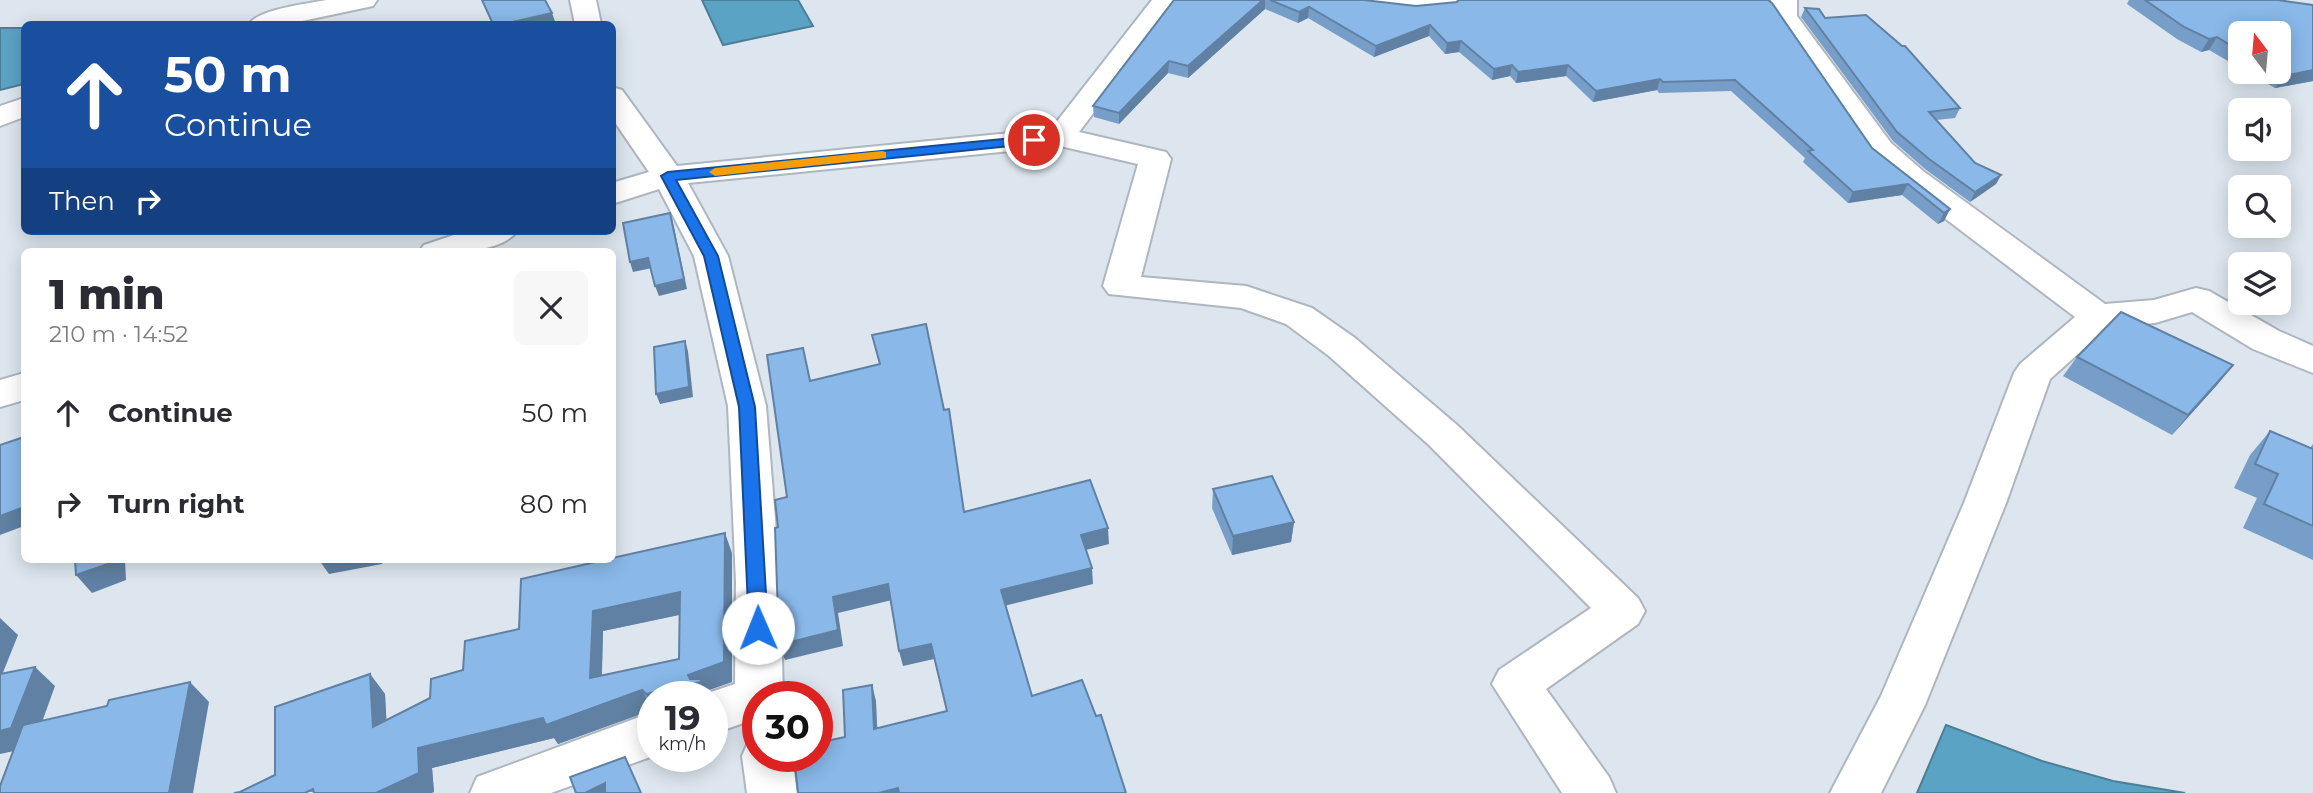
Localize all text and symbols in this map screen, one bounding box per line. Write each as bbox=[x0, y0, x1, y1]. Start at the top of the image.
north arrow bbox=[2228, 21, 2291, 84]
map controls bbox=[2228, 21, 2291, 315]
text: 50 m bbox=[164, 45, 292, 104]
icon: ahead bbox=[49, 49, 140, 140]
button: sound bbox=[2228, 98, 2291, 161]
text: Continue bbox=[164, 105, 312, 144]
pin bbox=[1004, 110, 1064, 170]
icon: arrive bbox=[1015, 121, 1053, 159]
button: search bbox=[2228, 175, 2291, 238]
icon: right bbox=[129, 182, 167, 220]
text: Then bbox=[49, 185, 115, 217]
button: layers bbox=[2228, 252, 2291, 315]
text: 1 min bbox=[49, 268, 165, 320]
button: close bbox=[514, 271, 588, 345]
text: 210 m · 14:52 bbox=[49, 320, 188, 348]
icon: ahead bbox=[49, 394, 87, 432]
text: Continue bbox=[108, 397, 233, 429]
text: 50 m bbox=[522, 397, 588, 429]
icon: right bbox=[49, 485, 87, 523]
text: Turn right bbox=[108, 488, 244, 520]
text: 80 m bbox=[520, 488, 588, 520]
position arrow bbox=[721, 591, 795, 665]
speed limit sign: 30 bbox=[742, 681, 833, 772]
text: 19 bbox=[664, 696, 701, 739]
text: km/h bbox=[658, 733, 707, 755]

